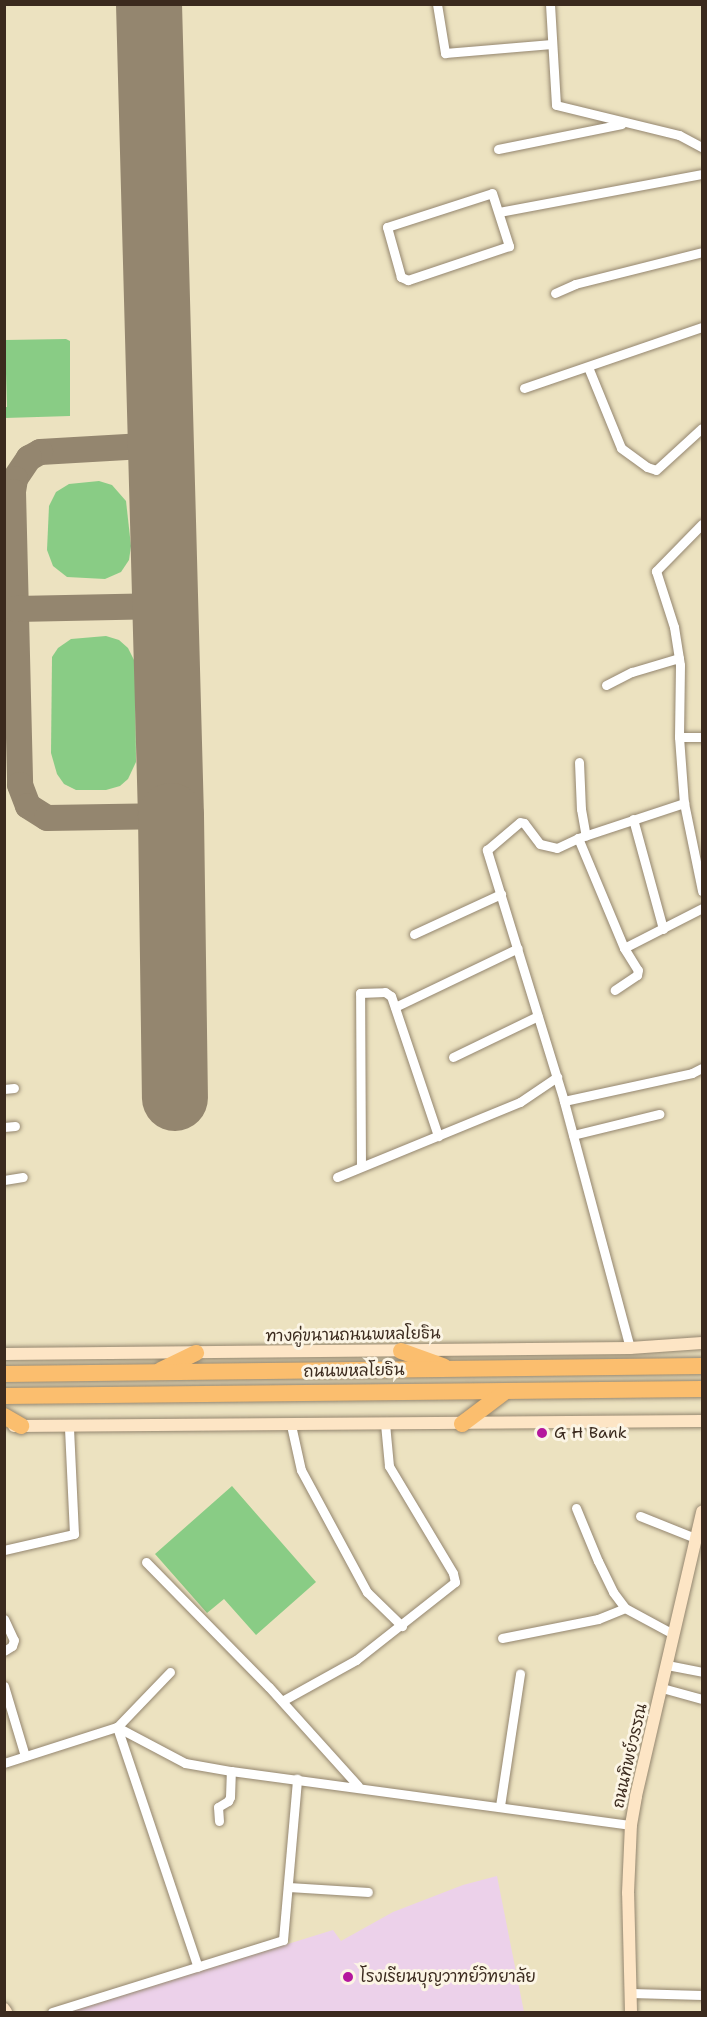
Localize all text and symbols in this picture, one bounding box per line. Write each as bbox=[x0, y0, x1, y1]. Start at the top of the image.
street label: ทางคู่ขนานถนนพหลโยธิน bbox=[265, 1324, 441, 1346]
street label: ถนนพหลโยธิน bbox=[303, 1361, 405, 1381]
place label: G H Bank bbox=[554, 1423, 627, 1443]
marker: G H Bank bbox=[535, 1426, 549, 1440]
street label: ถนนทิพย์วรรณ bbox=[609, 1702, 651, 1810]
place label: โรงเรียนบุญวาทย์วิทยาลัย bbox=[360, 1967, 536, 1987]
marker: โรงเรียนบุญวาทย์วิทยาลัย bbox=[341, 1970, 355, 1984]

